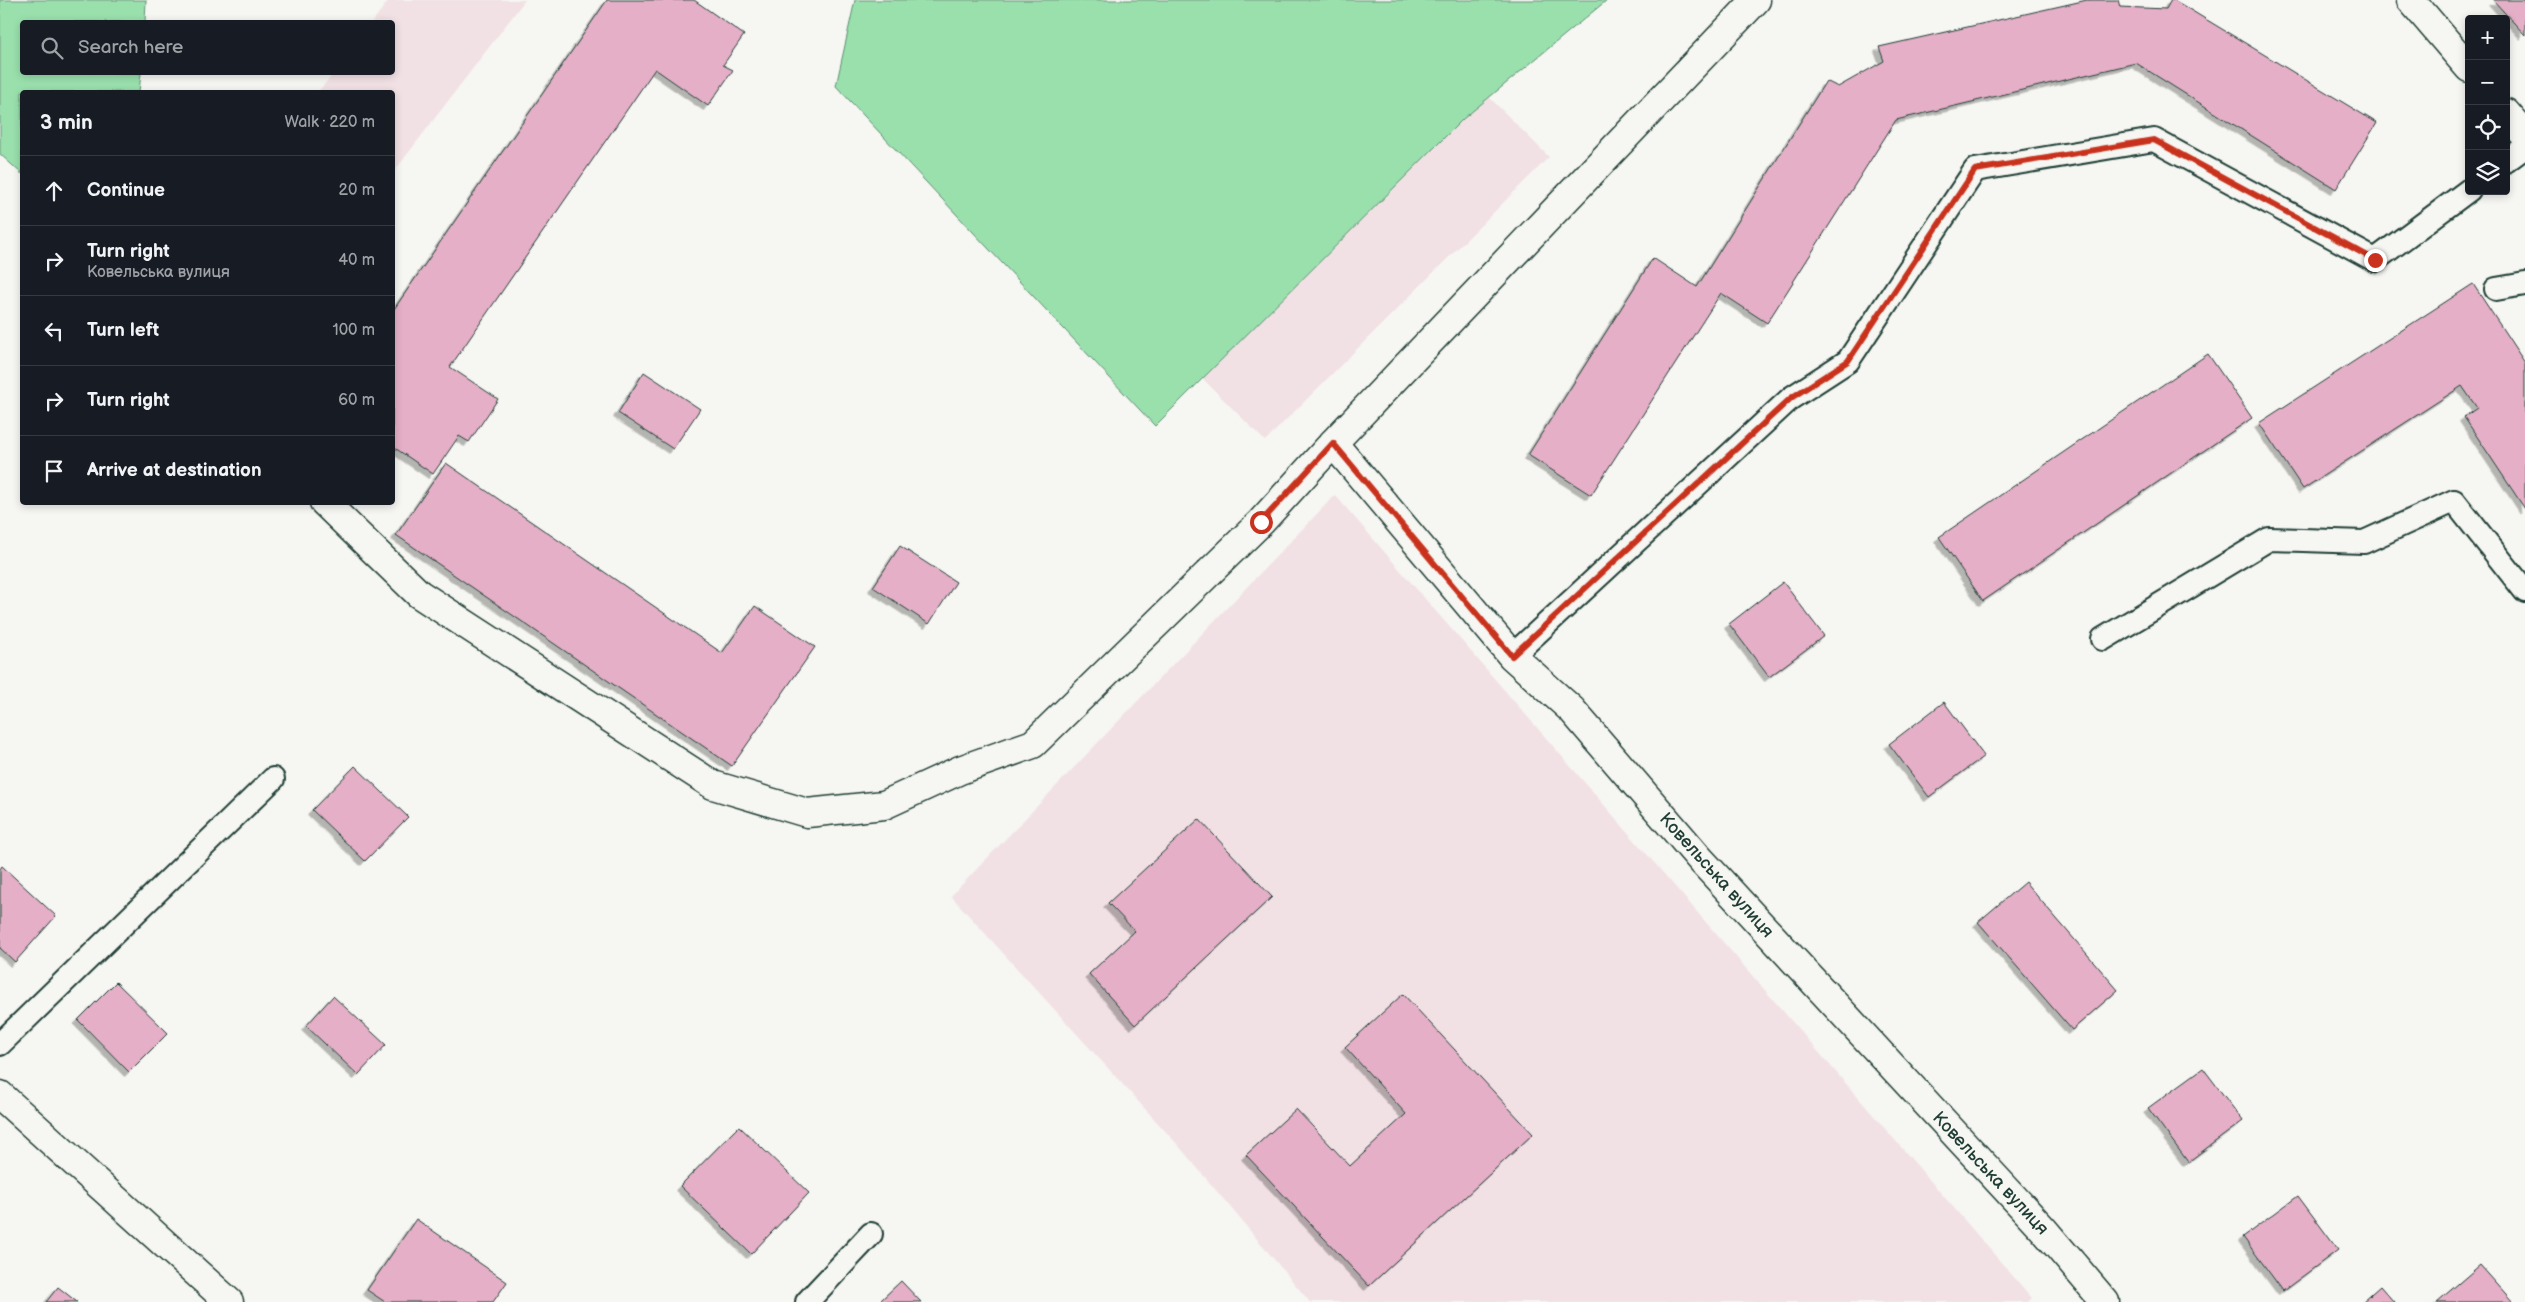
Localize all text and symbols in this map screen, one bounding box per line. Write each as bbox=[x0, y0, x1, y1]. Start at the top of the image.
map controls bbox=[2465, 15, 2510, 195]
button: + bbox=[2465, 15, 2510, 60]
search box bbox=[20, 20, 395, 75]
icon: search bbox=[38, 34, 66, 62]
text: Search here bbox=[78, 36, 183, 59]
button: − bbox=[2465, 60, 2510, 105]
button: locate bbox=[2465, 105, 2510, 150]
text: 3 min bbox=[40, 110, 93, 135]
text: Walk · 220 m bbox=[285, 113, 375, 132]
button: layers bbox=[2465, 150, 2510, 195]
icon: ahead bbox=[40, 177, 68, 205]
text: Continue bbox=[87, 179, 165, 202]
text: 20 m bbox=[339, 181, 375, 200]
text: Turn right bbox=[87, 240, 170, 263]
icon: right bbox=[40, 247, 68, 275]
route end bbox=[2364, 249, 2387, 272]
text: 40 m bbox=[338, 251, 375, 270]
text: Ковельська вулиця bbox=[87, 263, 230, 282]
icon: left bbox=[40, 317, 68, 345]
text: Turn left bbox=[87, 319, 159, 342]
text: 100 m bbox=[332, 321, 375, 340]
icon: right bbox=[40, 387, 68, 415]
text: Turn right bbox=[87, 389, 170, 412]
text: 60 m bbox=[338, 391, 375, 410]
icon: arrive bbox=[40, 457, 68, 485]
text: Arrive at destination bbox=[87, 459, 262, 482]
route start bbox=[1250, 511, 1273, 534]
street label: Ковельська вулиця bbox=[1655, 809, 1778, 942]
street label: Ковельська вулиця bbox=[1928, 1107, 2053, 1239]

